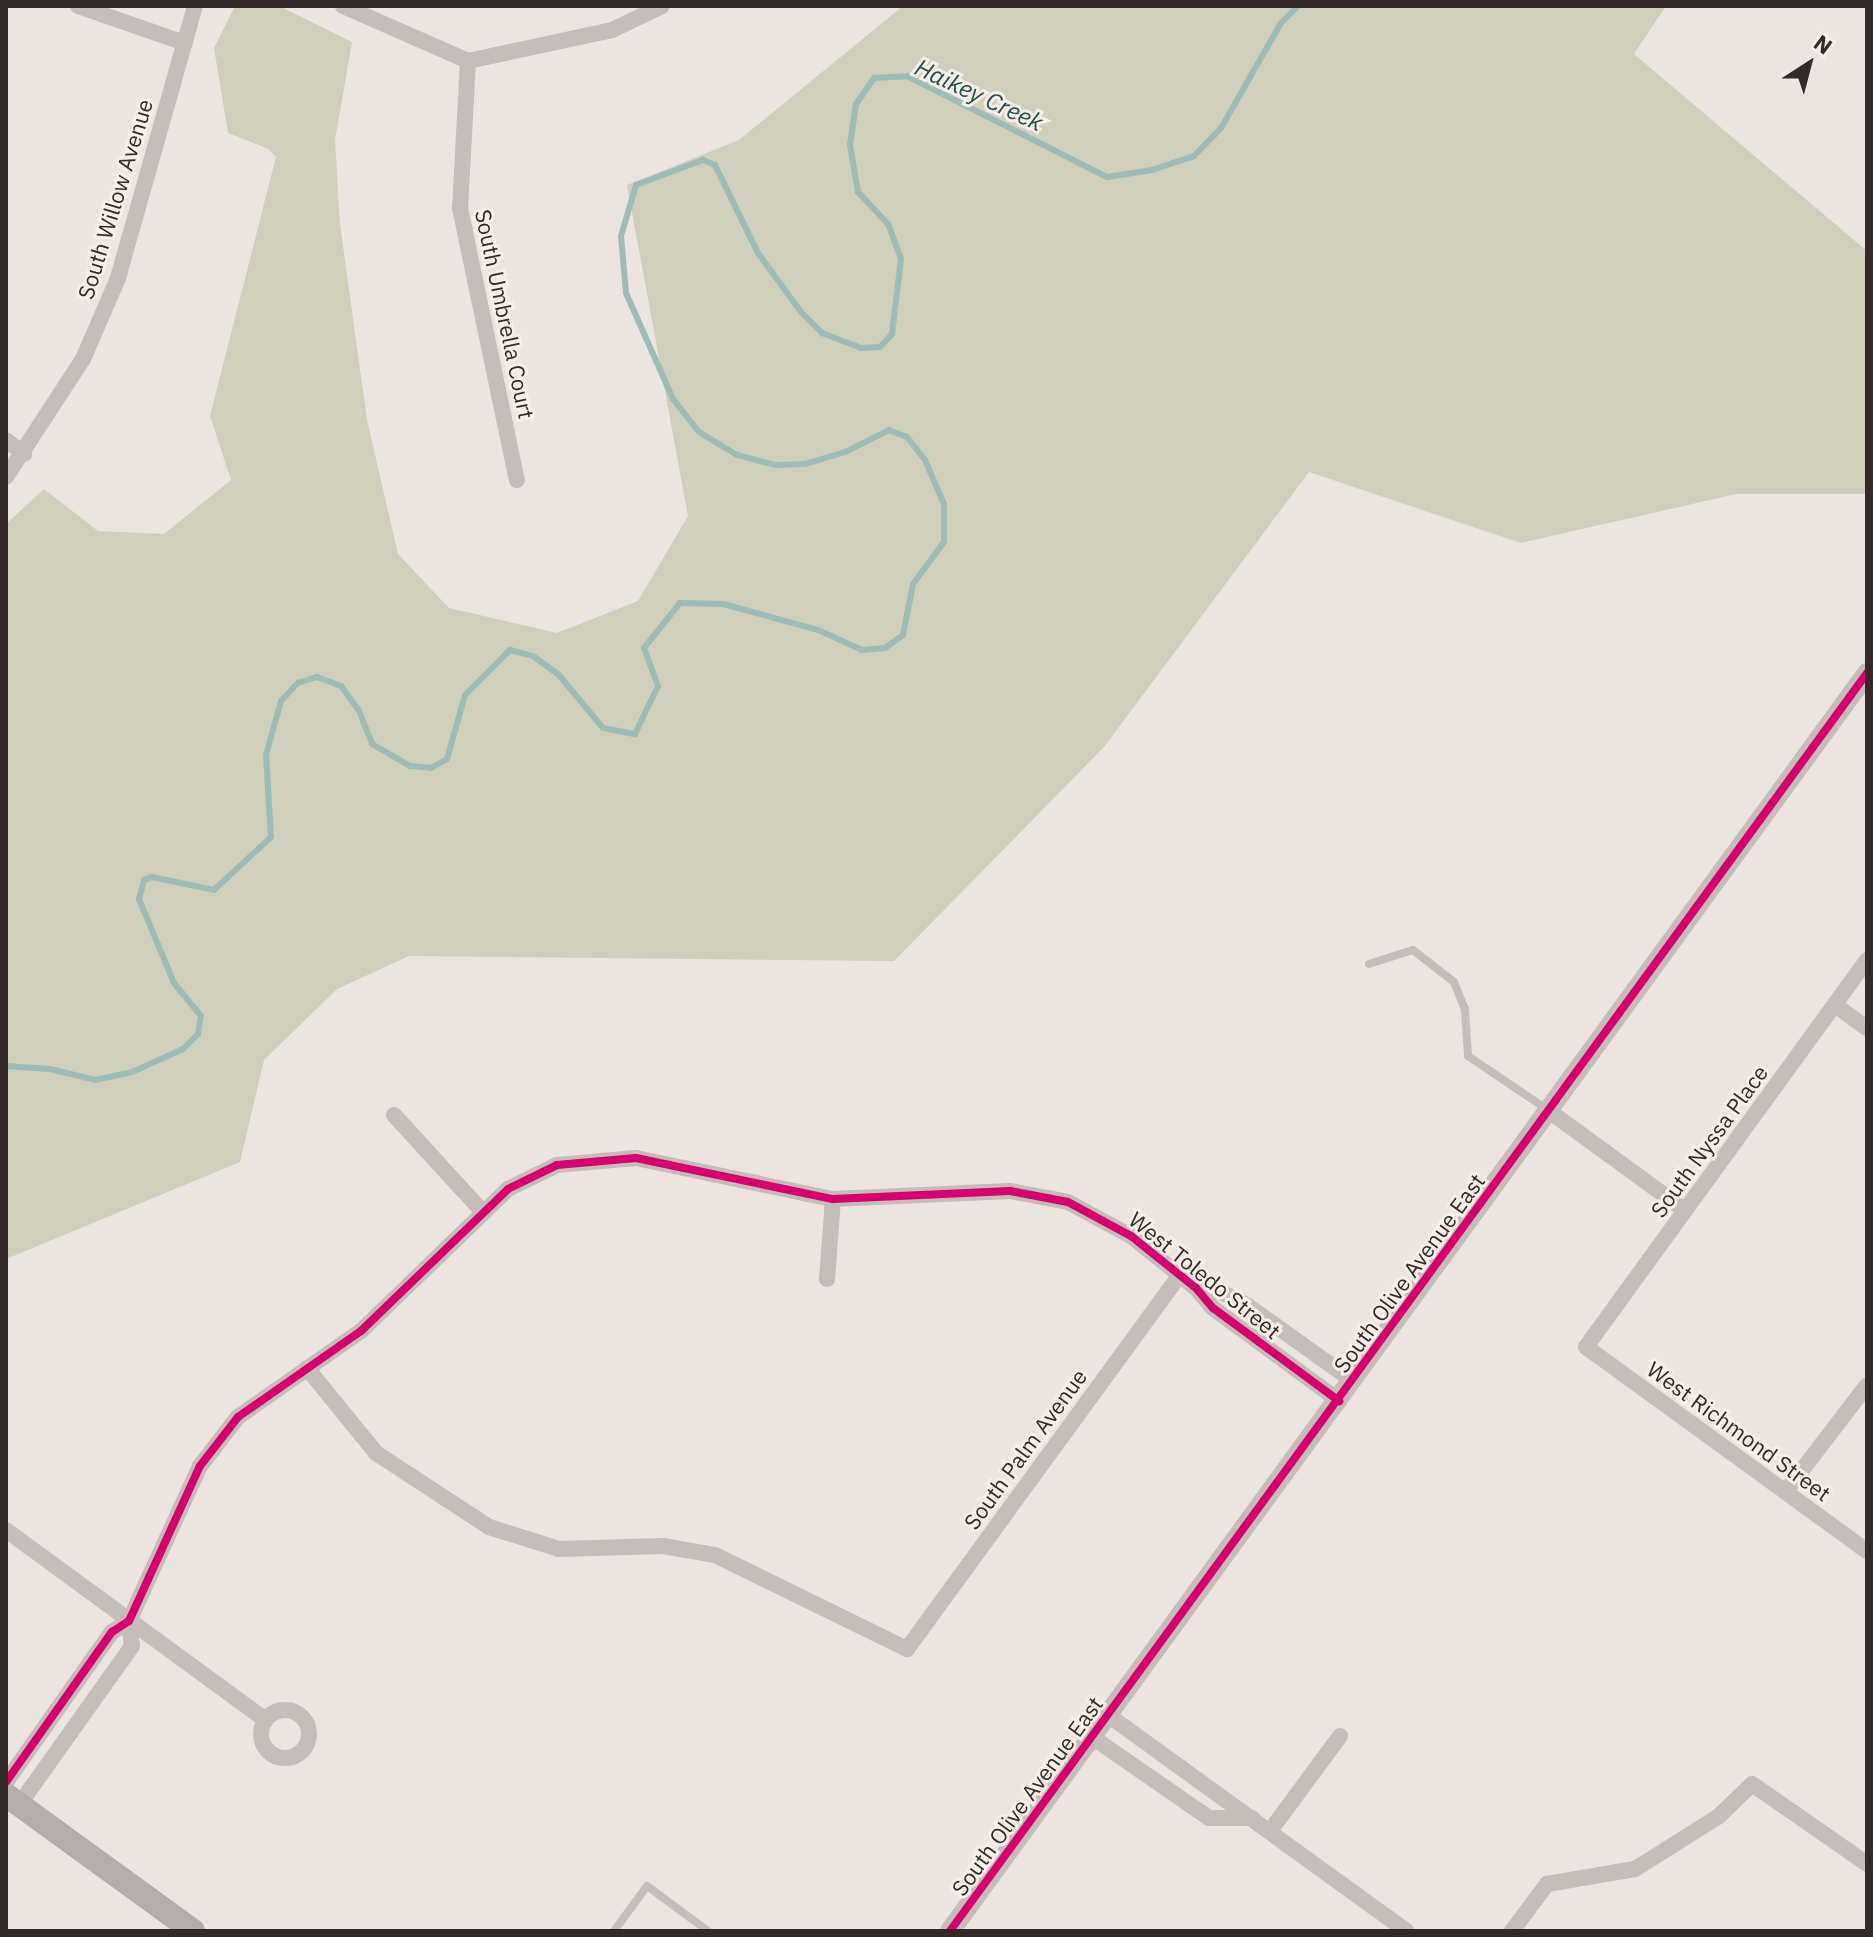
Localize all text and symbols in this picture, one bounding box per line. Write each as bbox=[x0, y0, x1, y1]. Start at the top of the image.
north arrow bbox=[1769, 24, 1849, 104]
text: N bbox=[1808, 28, 1838, 61]
water label: Haikey Creek bbox=[910, 53, 1048, 137]
street label: South Willow Avenue bbox=[72, 96, 158, 302]
street label: South Umbrella Court bbox=[470, 207, 540, 421]
street label: South Nyssa Place bbox=[1645, 1060, 1773, 1222]
street label: South Olive Avenue East bbox=[1328, 1168, 1490, 1378]
street label: West Toledo Street bbox=[1124, 1206, 1286, 1344]
street label: West Richmond Street bbox=[1642, 1356, 1836, 1506]
street label: South Palm Avenue bbox=[958, 1364, 1092, 1534]
street label: South Olive Avenue East bbox=[946, 1691, 1108, 1901]

